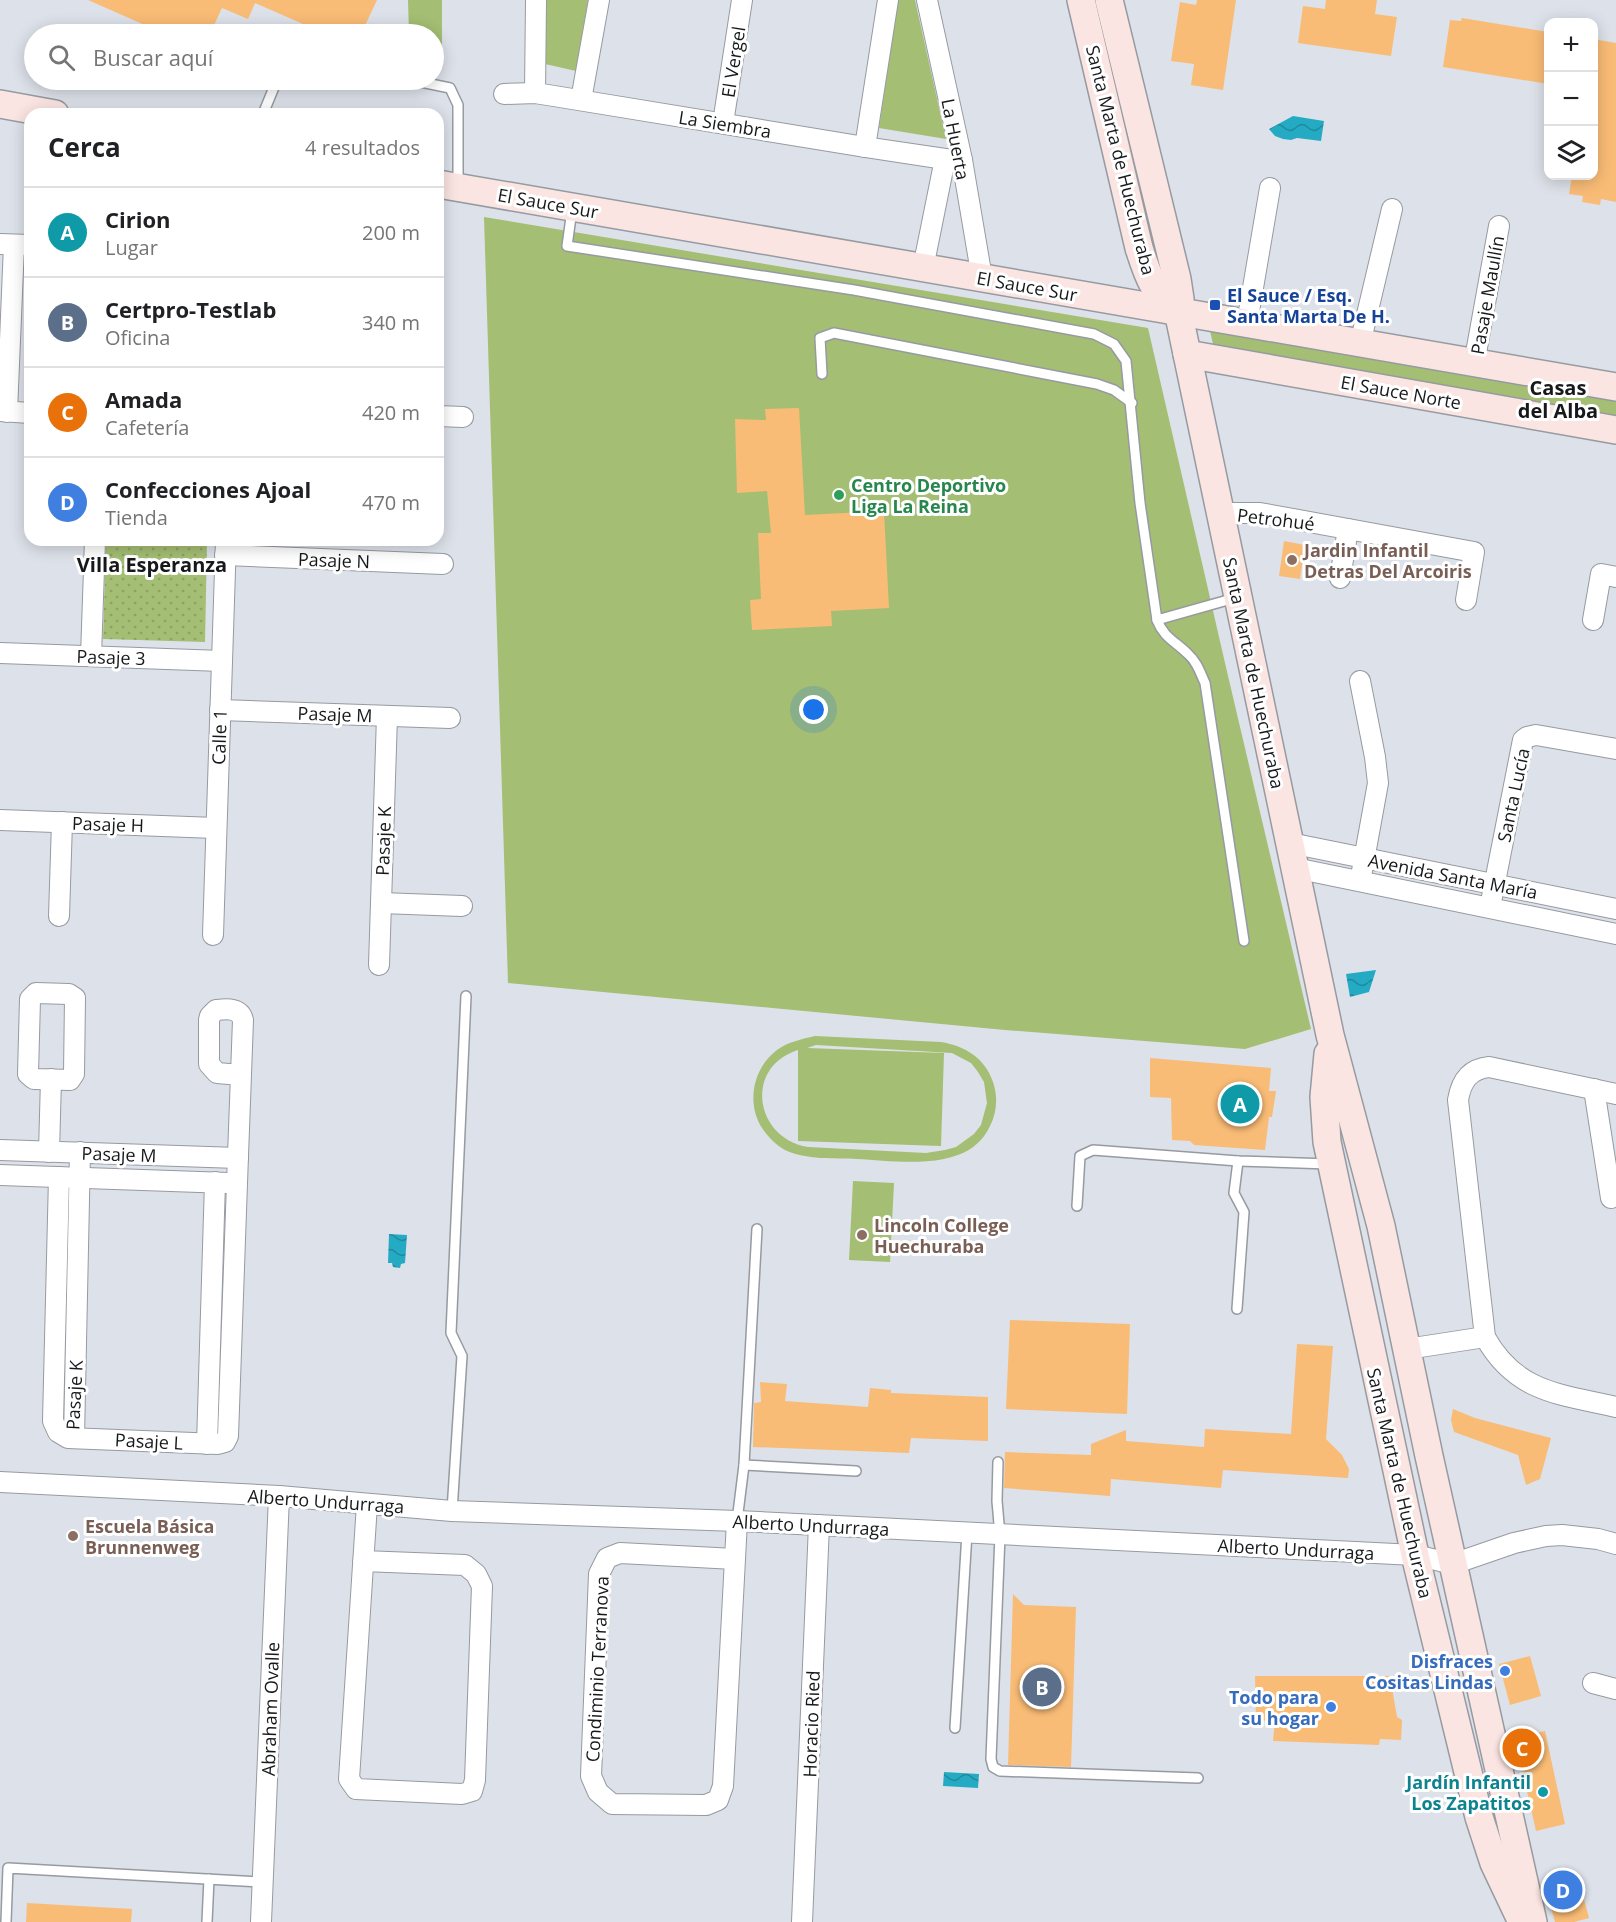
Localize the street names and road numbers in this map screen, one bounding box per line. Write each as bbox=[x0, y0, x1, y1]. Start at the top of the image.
street label: El Vergel bbox=[716, 25, 750, 99]
street label: Santa Marta de Huechuraba bbox=[1081, 43, 1161, 277]
street label: La Huerta bbox=[936, 96, 976, 182]
street label: La Siembra bbox=[677, 105, 773, 143]
street label: El Sauce Sur bbox=[496, 182, 601, 224]
street label: Pasaje Maullín bbox=[1465, 234, 1509, 356]
street label: El Sauce Sur bbox=[975, 265, 1080, 307]
street label: El Sauce Norte bbox=[1339, 370, 1463, 414]
street label: Petrohué bbox=[1236, 502, 1316, 536]
street label: Pasaje N bbox=[297, 547, 371, 573]
street label: Santa Marta de Huechuraba bbox=[1218, 555, 1290, 791]
street label: Pasaje 3 bbox=[76, 644, 146, 670]
street label: Pasaje M bbox=[297, 701, 373, 727]
street label: Calle 1 bbox=[206, 709, 232, 765]
street label: Santa Lucía bbox=[1491, 746, 1535, 844]
street label: Pasaje K bbox=[370, 805, 396, 876]
street label: Pasaje H bbox=[72, 811, 144, 837]
street label: Avenida Santa María bbox=[1366, 848, 1540, 904]
street label: Pasaje M bbox=[81, 1141, 157, 1167]
street label: Pasaje K bbox=[60, 1359, 88, 1430]
street label: Santa Marta de Huechuraba bbox=[1362, 1365, 1438, 1601]
street label: Pasaje L bbox=[114, 1427, 184, 1455]
street label: Alberto Undurraga bbox=[247, 1484, 405, 1518]
street label: Alberto Undurraga bbox=[732, 1509, 890, 1541]
street label: Alberto Undurraga bbox=[1217, 1533, 1375, 1565]
street label: Condiminio Terranova bbox=[580, 1575, 614, 1763]
street label: Abraham Ovalle bbox=[256, 1641, 284, 1777]
street label: Horacio Ried bbox=[797, 1670, 825, 1778]

